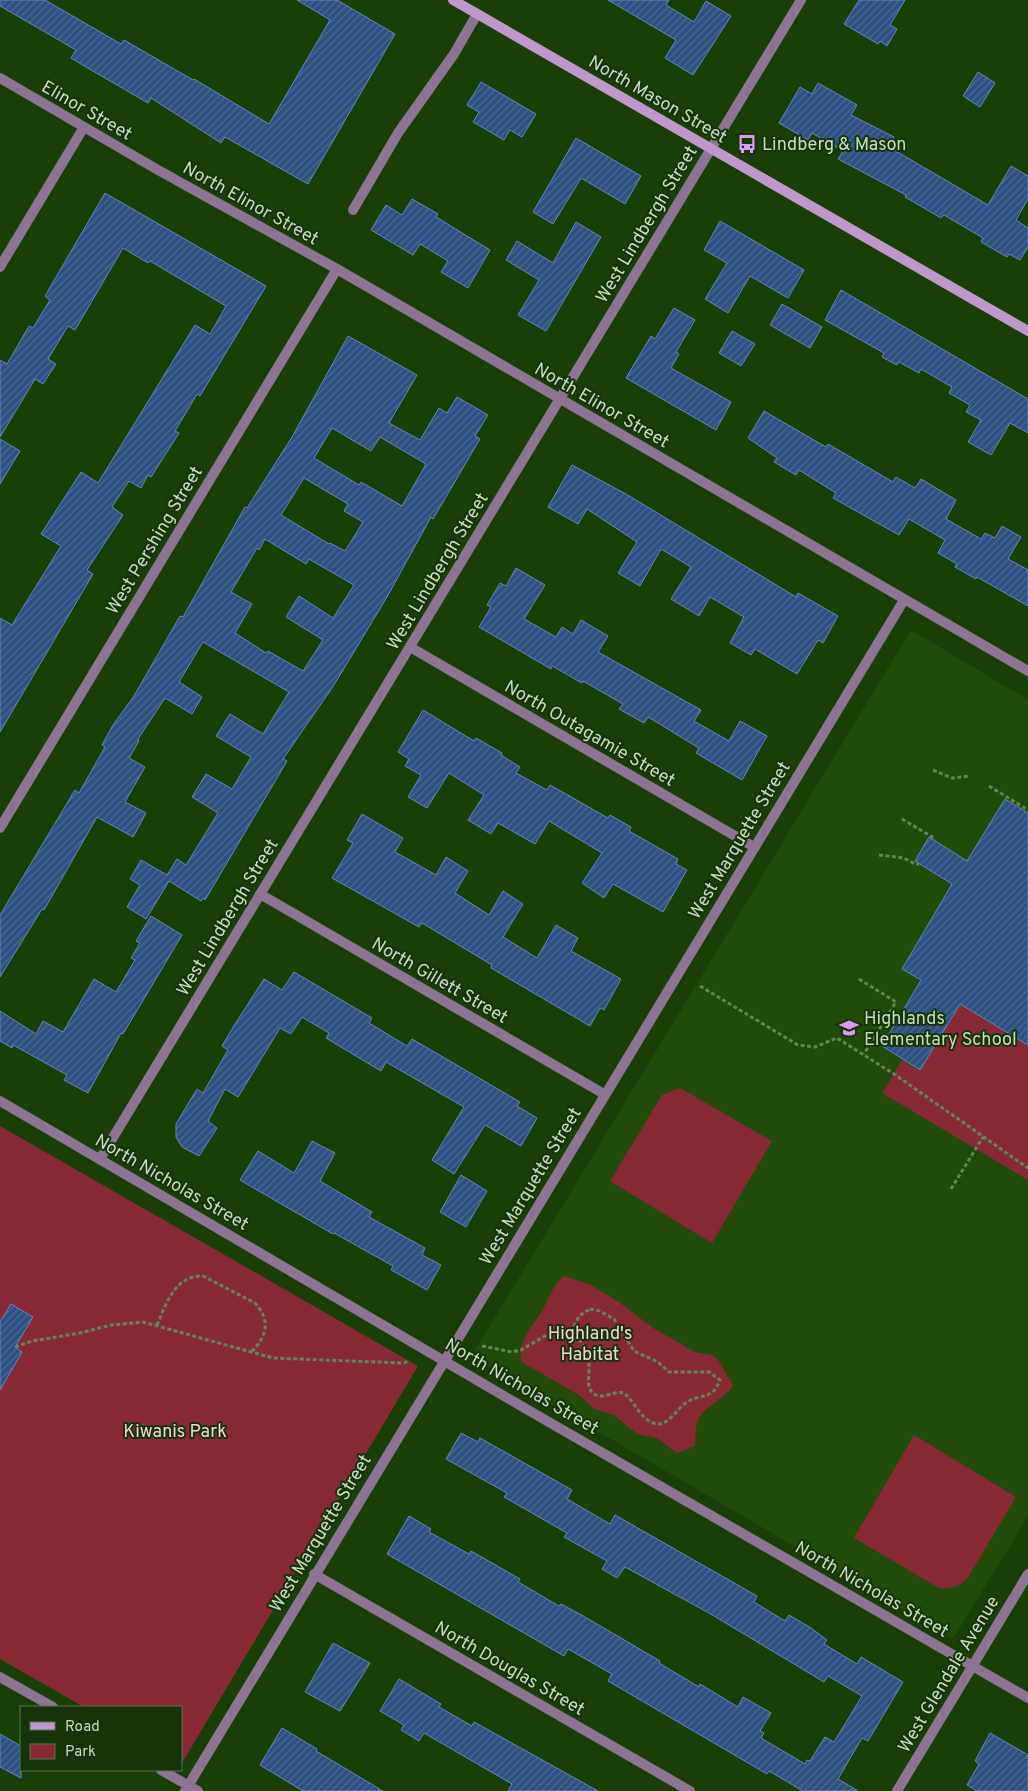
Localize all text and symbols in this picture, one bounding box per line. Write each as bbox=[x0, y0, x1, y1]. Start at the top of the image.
street label: North Mason Street bbox=[584, 51, 731, 149]
street label: Elinor Street bbox=[37, 76, 136, 147]
bus stop icon: Lindberg & Mason bbox=[736, 133, 758, 155]
place label: Lindberg & Mason bbox=[762, 134, 907, 157]
street label: West Lindbergh Street bbox=[591, 142, 703, 308]
street label: North Elinor Street bbox=[178, 157, 322, 251]
street label: North Elinor Street bbox=[530, 358, 673, 454]
street label: West Pershing Street bbox=[102, 462, 209, 619]
street label: West Lindbergh Street bbox=[382, 489, 494, 655]
street label: North Outagamie Street bbox=[500, 676, 679, 793]
street label: West Marquette Street bbox=[684, 758, 797, 924]
street label: West Lindbergh Street bbox=[172, 835, 284, 1001]
street label: North Gillett Street bbox=[367, 933, 512, 1030]
place label: Highlands Elementary School bbox=[864, 1008, 1017, 1052]
school or university icon: Highlands Elementary School bbox=[838, 1017, 860, 1039]
street label: West Marquette Street bbox=[475, 1104, 588, 1270]
street label: North Nicholas Street bbox=[90, 1130, 252, 1237]
park label: Highland's Habitat bbox=[548, 1323, 632, 1367]
street label: North Nicholas Street bbox=[440, 1334, 602, 1441]
park label: Kiwanis Park bbox=[123, 1421, 227, 1444]
street label: West Marquette Street bbox=[265, 1451, 378, 1617]
street label: North Nicholas Street bbox=[790, 1537, 952, 1644]
street label: West Glendale Avenue bbox=[893, 1592, 1005, 1757]
street label: North Douglas Street bbox=[430, 1617, 588, 1722]
legend bbox=[20, 1706, 182, 1771]
text: Road bbox=[65, 1718, 100, 1737]
text: Park bbox=[65, 1743, 96, 1762]

